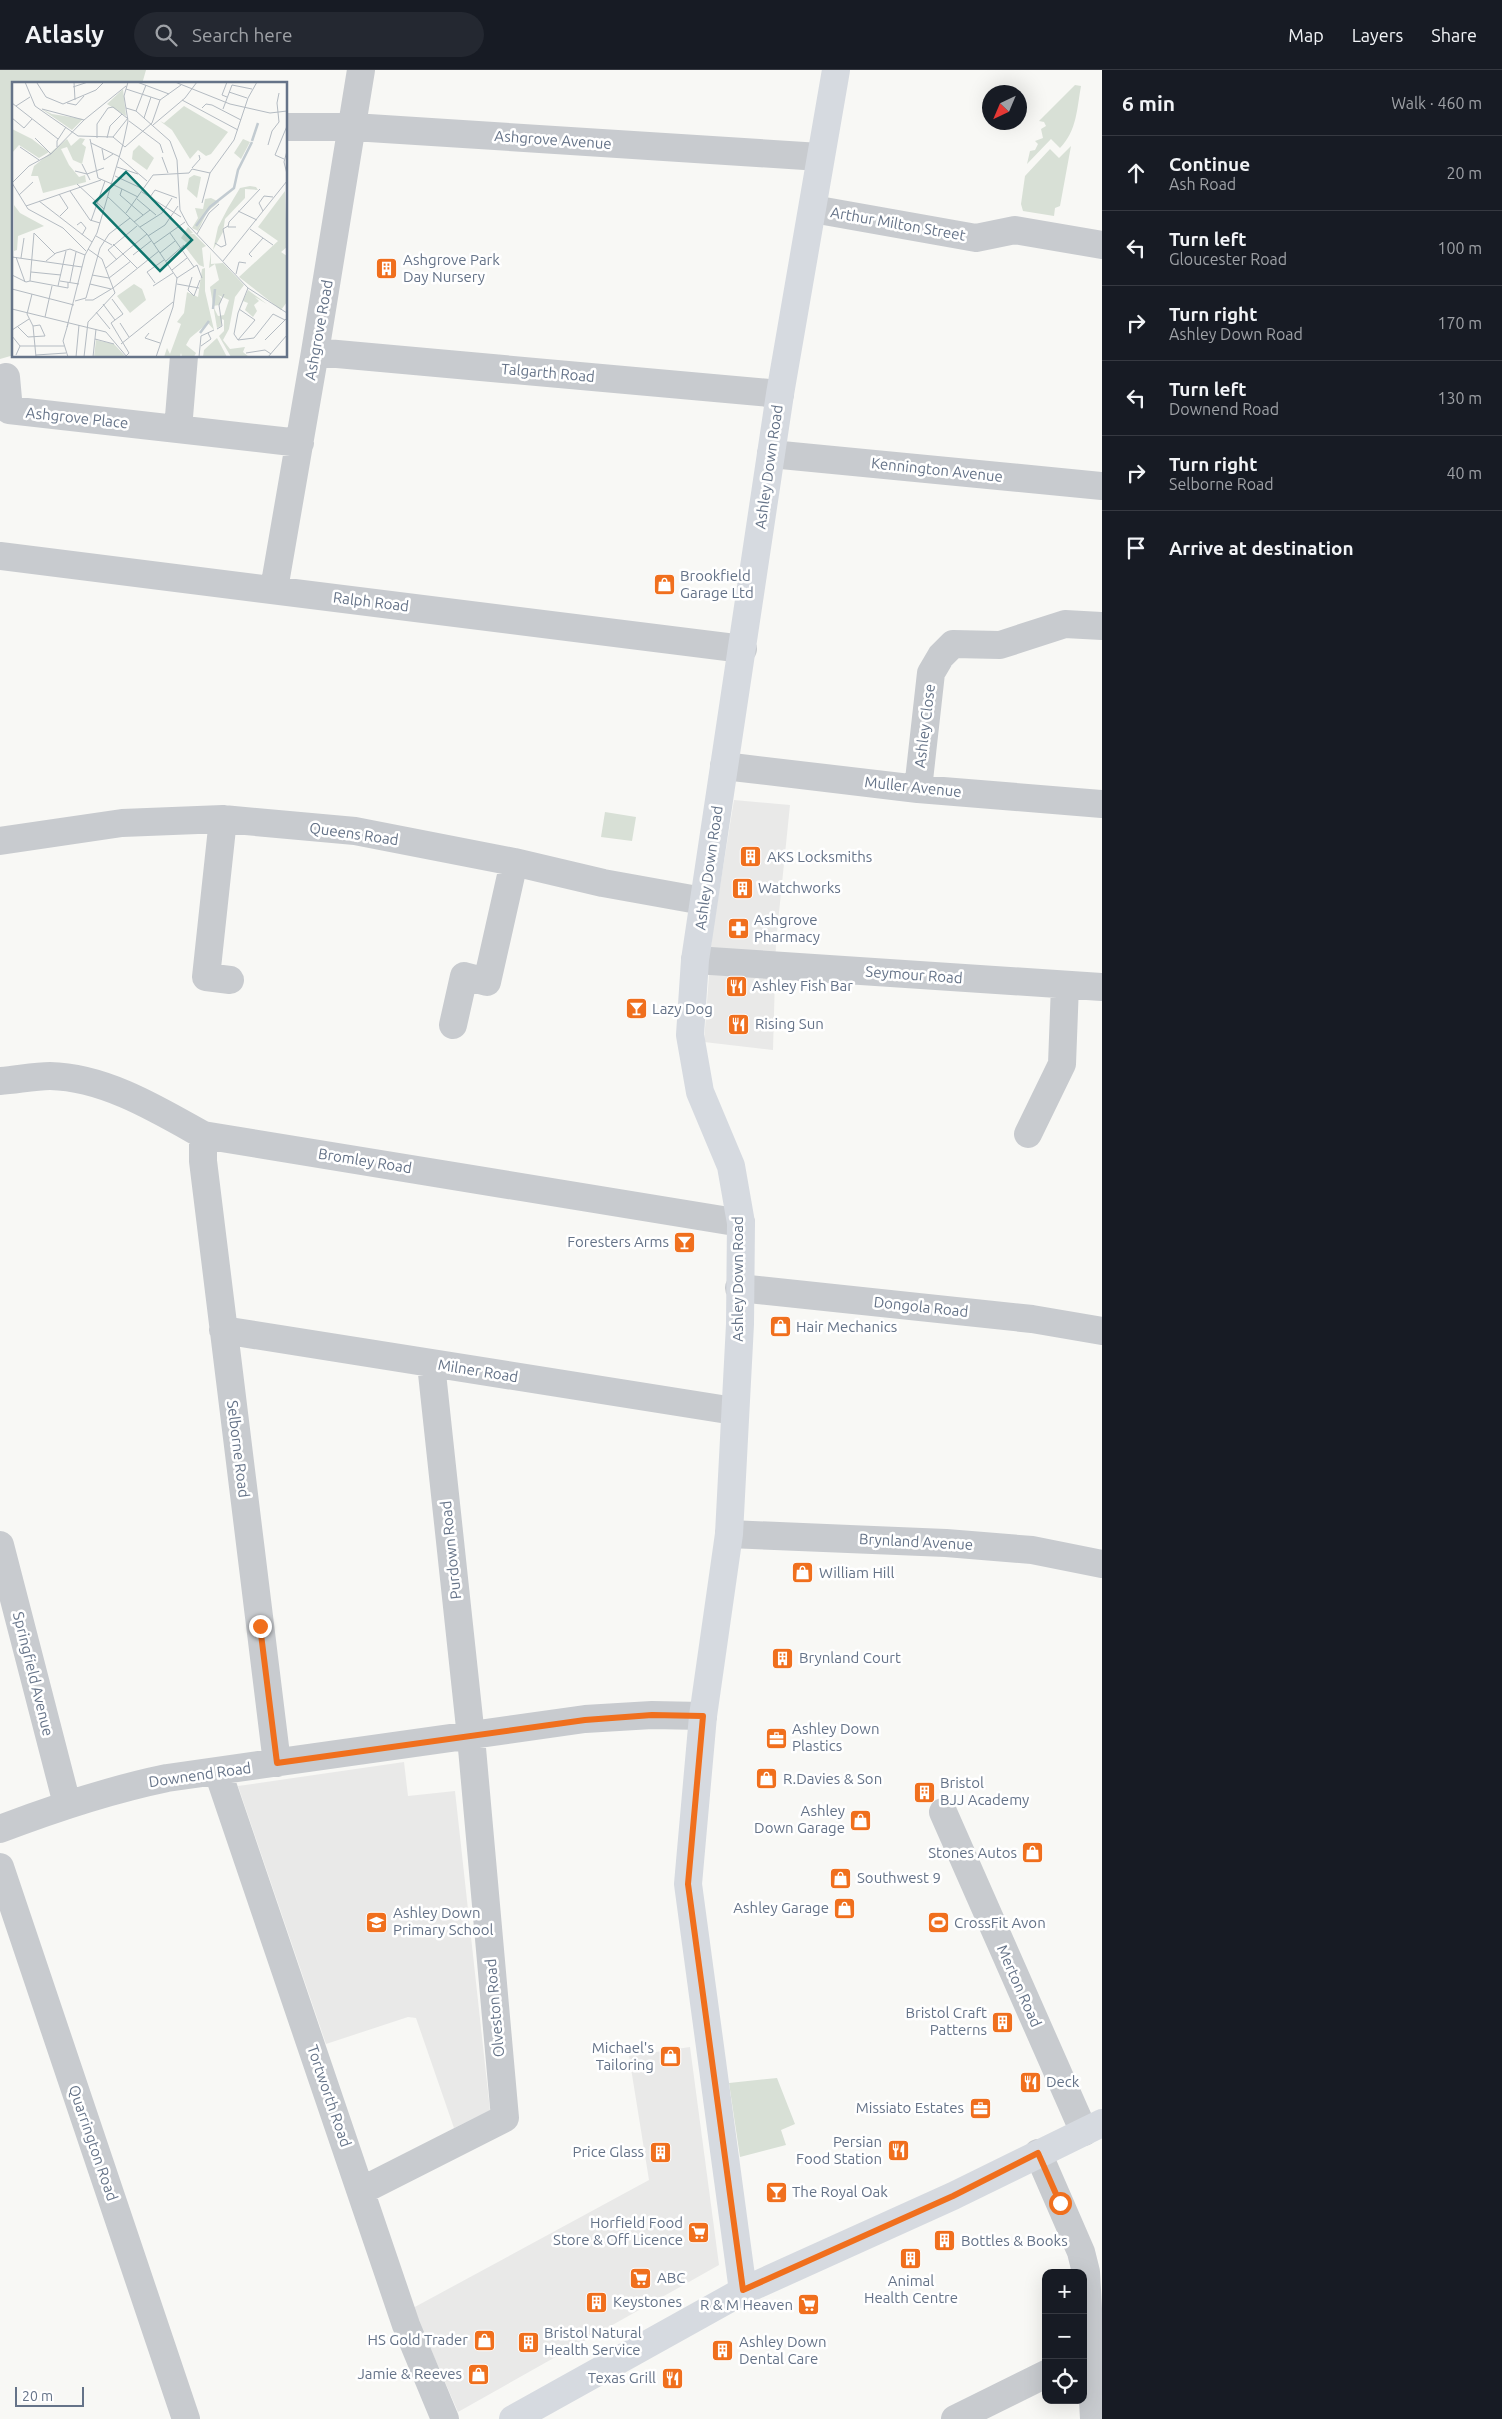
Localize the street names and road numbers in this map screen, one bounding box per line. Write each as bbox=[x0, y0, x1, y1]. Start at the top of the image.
street label: Ashgrove Avenue bbox=[494, 127, 612, 152]
street label: Arthur Milton Street bbox=[829, 203, 967, 244]
street label: Ashgrove Road bbox=[301, 278, 336, 381]
street label: Talgarth Road bbox=[501, 360, 596, 385]
street label: Ashgrove Place bbox=[25, 404, 129, 431]
street label: Ashley Down Road bbox=[751, 404, 786, 530]
street label: Kennington Avenue bbox=[870, 454, 1004, 485]
street label: Ralph Road bbox=[332, 588, 410, 615]
street label: Ashley Close bbox=[911, 683, 938, 769]
street label: Muller Avenue bbox=[864, 773, 962, 800]
street label: Ashley Down Road bbox=[691, 805, 726, 931]
street label: Queens Road bbox=[308, 819, 400, 848]
street label: Seymour Road bbox=[865, 963, 963, 986]
street label: Bromley Road bbox=[317, 1145, 413, 1176]
street label: Ashley Down Road bbox=[729, 1216, 746, 1342]
street label: Dongola Road bbox=[873, 1293, 969, 1320]
street label: Milner Road bbox=[437, 1356, 519, 1385]
street label: Selborne Road bbox=[224, 1399, 253, 1499]
street label: Purdown Road bbox=[437, 1500, 464, 1600]
street label: Brynland Avenue bbox=[858, 1530, 974, 1553]
street label: Springfield Avenue bbox=[10, 1610, 57, 1738]
street label: Downend Road bbox=[148, 1759, 252, 1790]
street label: Merton Road bbox=[994, 1942, 1045, 2030]
street label: Olveston Road bbox=[482, 1958, 507, 2058]
street label: Tortworth Road bbox=[304, 2043, 355, 2149]
street label: Quarrington Road bbox=[66, 2083, 121, 2203]

